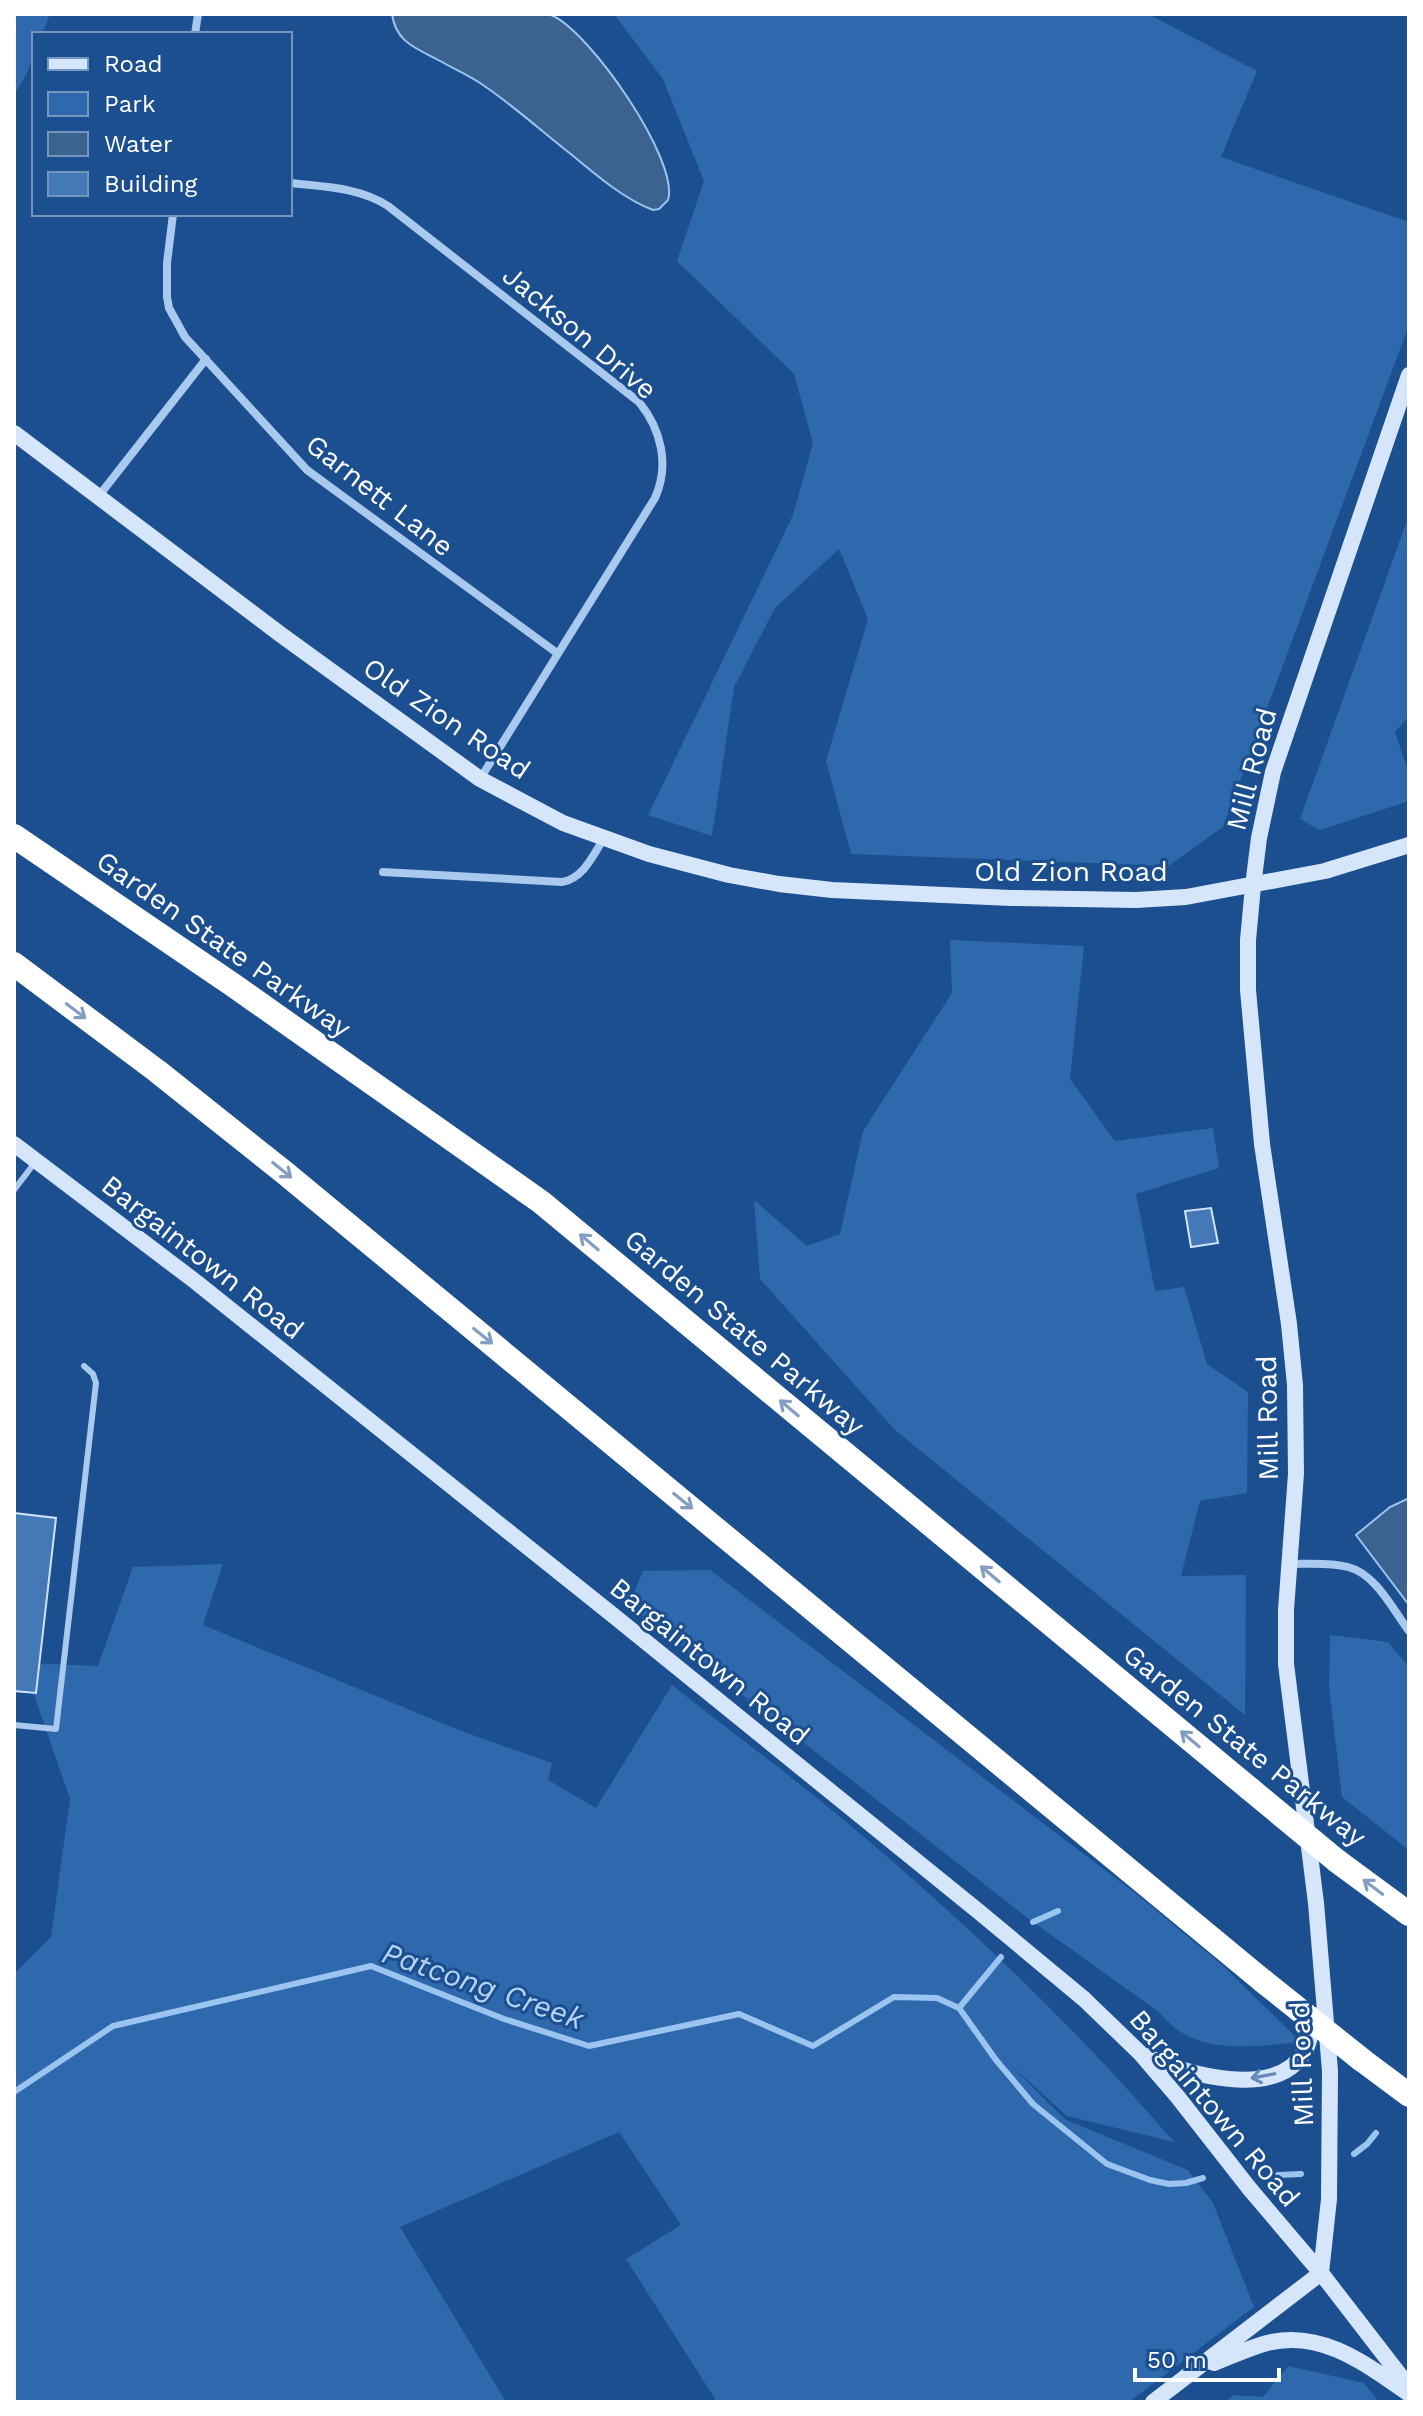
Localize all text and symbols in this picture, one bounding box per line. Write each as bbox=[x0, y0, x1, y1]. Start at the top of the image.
legend bbox=[32, 32, 292, 216]
text: Road bbox=[104, 50, 163, 78]
text: Park bbox=[104, 90, 156, 118]
text: Water bbox=[104, 130, 173, 158]
text: Building bbox=[104, 170, 197, 198]
street label: Jackson Drive bbox=[496, 259, 663, 406]
street label: Garnett Lane bbox=[299, 428, 460, 563]
street label: Old Zion Road bbox=[357, 651, 536, 786]
street label: Mill Road bbox=[1219, 704, 1284, 834]
street label: Garden State Parkway bbox=[90, 844, 358, 1045]
street label: Old Zion Road bbox=[974, 855, 1168, 888]
one-way arrow bbox=[65, 1003, 87, 1019]
one-way arrow bbox=[271, 1162, 292, 1179]
street label: Bargaintown Road bbox=[95, 1168, 310, 1346]
street label: Garden State Parkway bbox=[618, 1222, 872, 1443]
one-way arrow bbox=[579, 1233, 600, 1251]
one-way arrow bbox=[472, 1326, 493, 1344]
street label: Mill Road bbox=[1250, 1355, 1285, 1481]
one-way arrow bbox=[780, 1399, 800, 1417]
one-way arrow bbox=[673, 1492, 693, 1510]
one-way arrow bbox=[979, 1565, 1000, 1583]
street label: Bargaintown Road bbox=[603, 1571, 816, 1752]
street label: Garden State Parkway bbox=[1117, 1637, 1373, 1854]
one-way arrow bbox=[1180, 1730, 1201, 1748]
one-way arrow bbox=[1363, 1879, 1384, 1896]
water label: Patcong Creek bbox=[378, 1935, 590, 2037]
street label: Mill Road bbox=[1283, 2001, 1320, 2127]
street label: Bargaintown Road bbox=[1123, 2003, 1307, 2213]
one-way arrow bbox=[1251, 2070, 1277, 2085]
scale bar bbox=[1135, 2332, 1279, 2382]
text: 50 m bbox=[1147, 2346, 1207, 2374]

